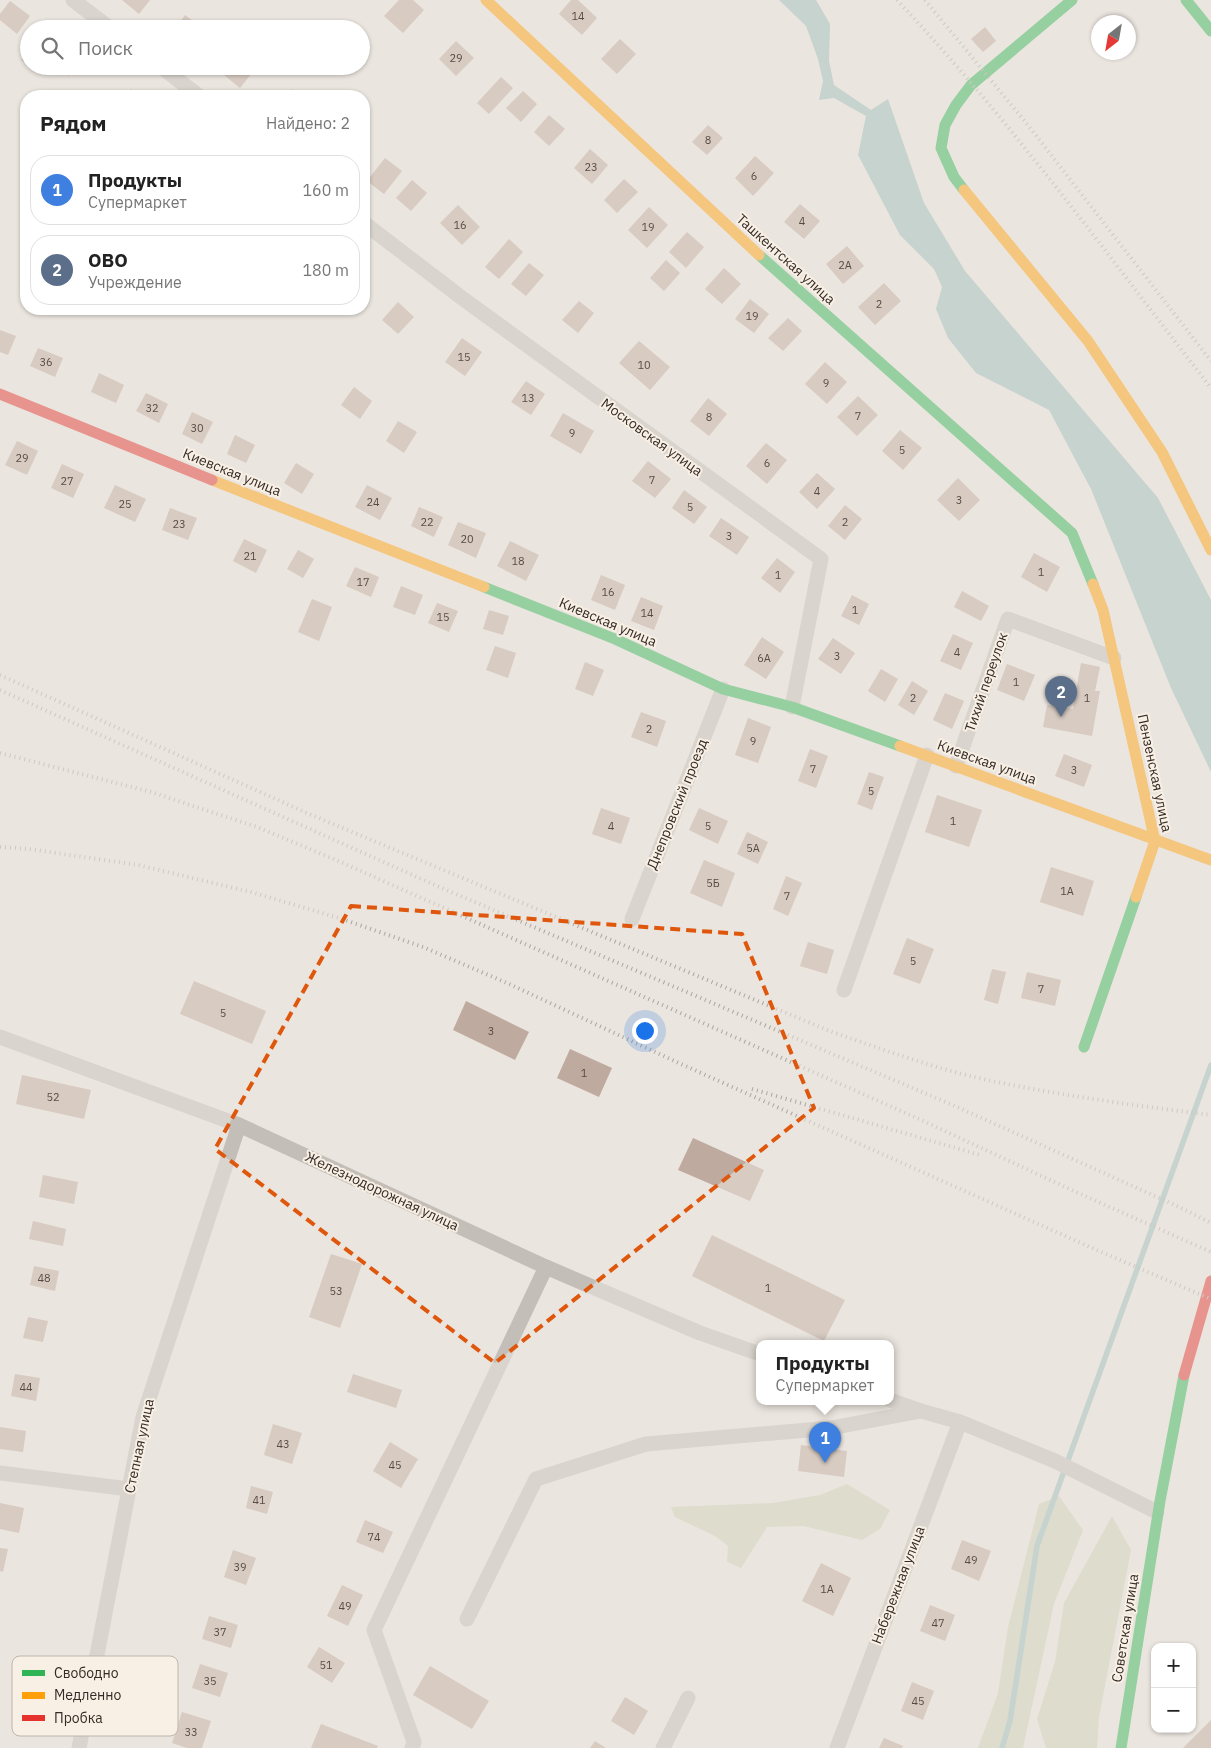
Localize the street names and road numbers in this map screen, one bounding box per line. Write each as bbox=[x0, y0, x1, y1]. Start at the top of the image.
street label: Ташкентская улица bbox=[733, 210, 840, 309]
street label: Московская улица bbox=[598, 394, 707, 480]
street label: Киевская улица bbox=[180, 444, 284, 500]
street label: Киевская улица bbox=[556, 593, 660, 651]
street label: Тихий переулок bbox=[961, 630, 1012, 734]
street label: Пензенская улица bbox=[1134, 712, 1176, 834]
street label: Днепровский проезд bbox=[643, 736, 711, 872]
street label: Киевская улица bbox=[935, 736, 1040, 789]
street label: Железнодорожная улица bbox=[302, 1147, 462, 1235]
street label: Степная улица bbox=[120, 1397, 158, 1495]
street label: Набережная улица bbox=[867, 1523, 929, 1646]
street label: Советская улица bbox=[1108, 1572, 1143, 1684]

